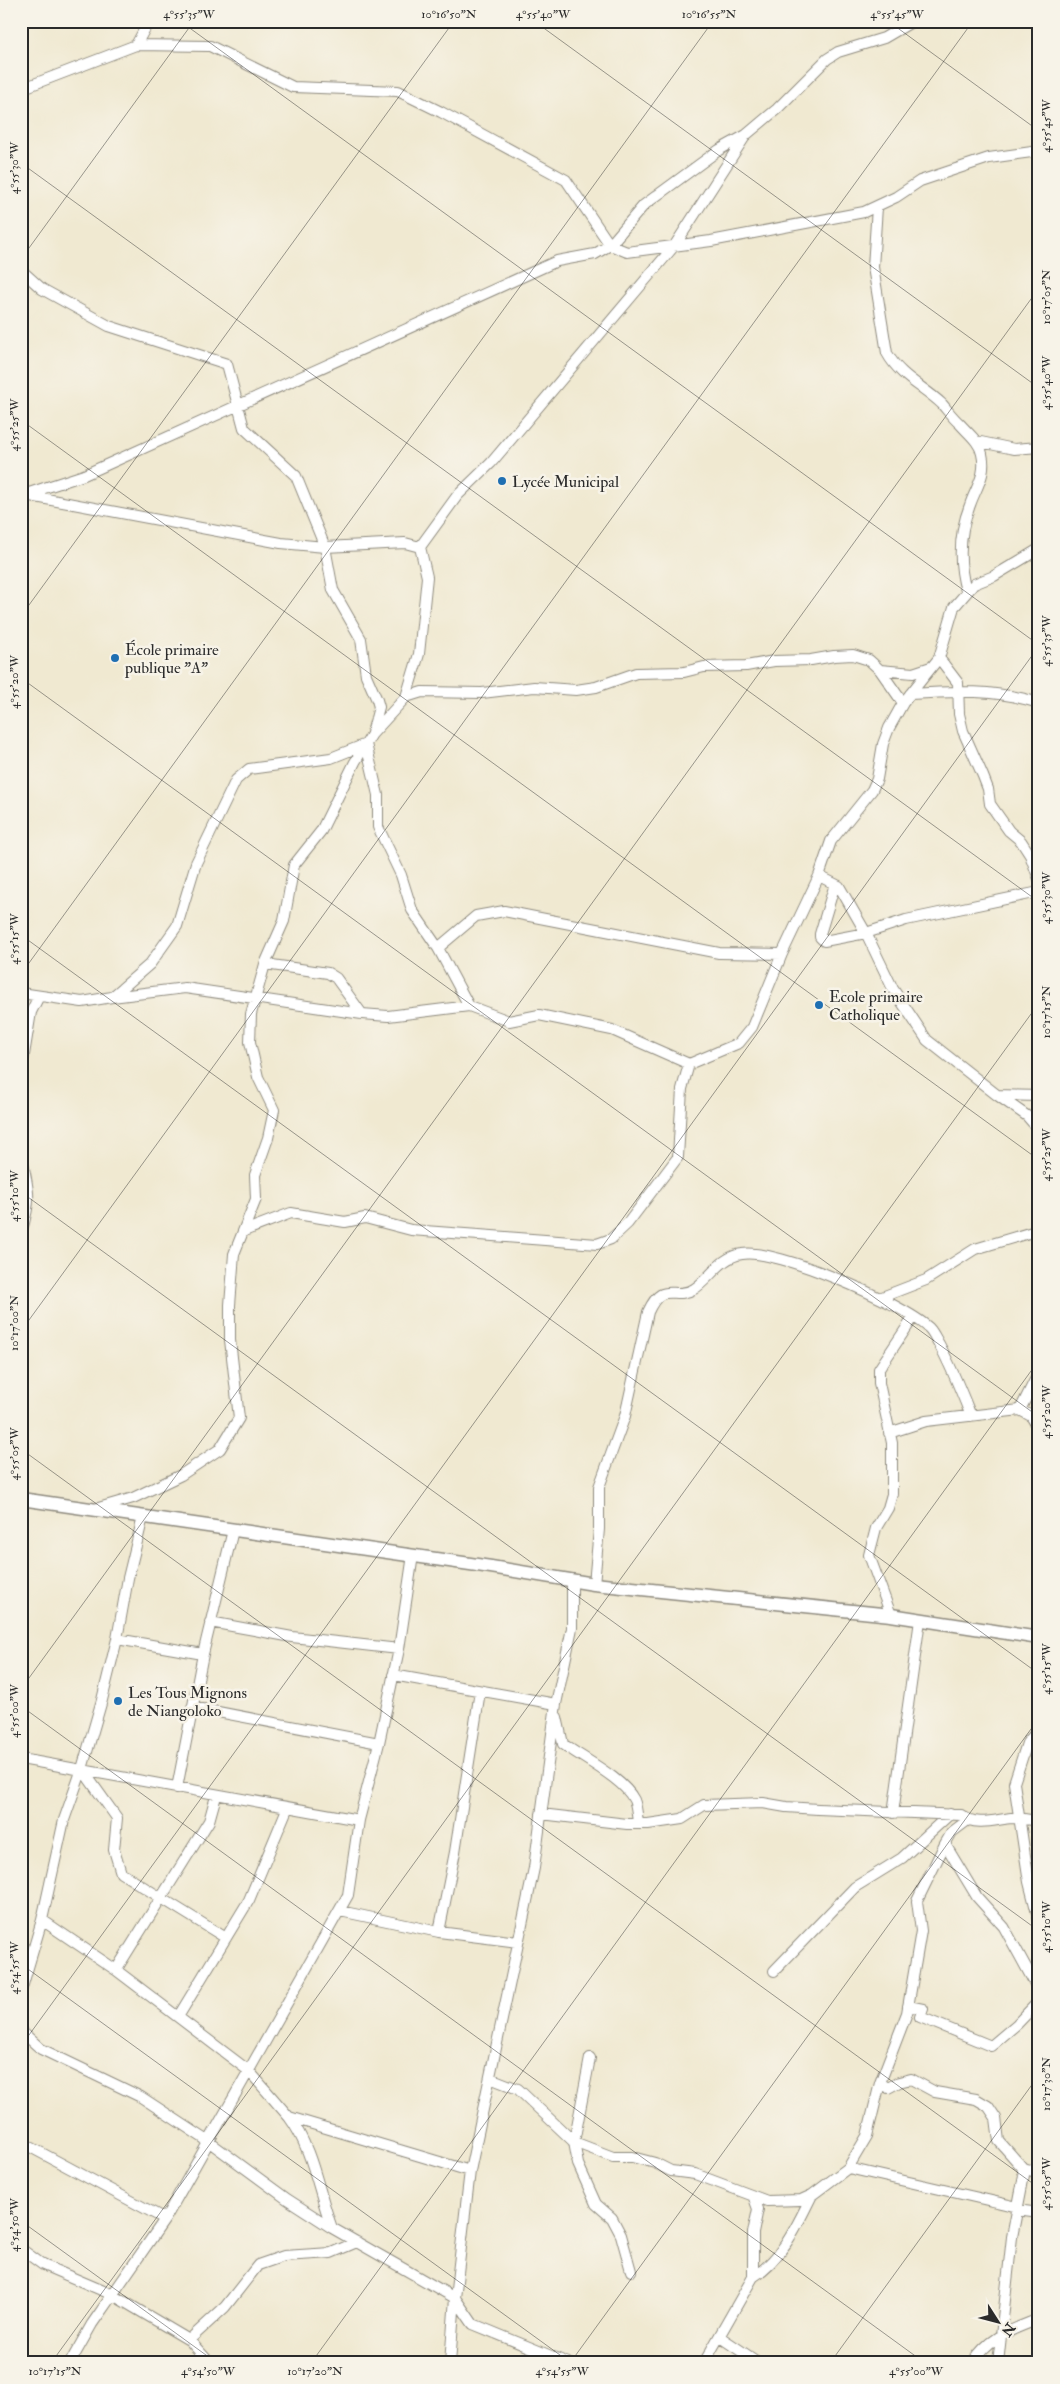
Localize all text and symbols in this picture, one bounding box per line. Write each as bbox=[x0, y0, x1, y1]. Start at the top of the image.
text: 4°55'35"W bbox=[163, 7, 216, 22]
text: 10°16'50"N bbox=[421, 7, 477, 22]
text: 4°55'40"W bbox=[516, 7, 571, 22]
text: 10°16'55"N bbox=[682, 7, 736, 22]
text: 4°55'45"W bbox=[870, 7, 925, 22]
text: 4°55'45"W bbox=[1039, 98, 1054, 153]
text: 4°55'30"W bbox=[7, 141, 22, 194]
text: 10°17'05"N bbox=[1039, 269, 1054, 324]
text: 4°55'40"W bbox=[1039, 355, 1054, 410]
text: 4°55'25"W bbox=[7, 398, 22, 452]
place label: Lycée Municipal bbox=[512, 472, 619, 493]
marker: Lycée Municipal bbox=[496, 475, 508, 487]
text: 4°55'35"W bbox=[1039, 614, 1054, 667]
place label: École primaire publique "A" bbox=[124, 639, 219, 679]
marker: École primaire publique "A" bbox=[109, 652, 121, 664]
text: 4°55'20"W bbox=[7, 654, 22, 709]
text: 4°55'30"W bbox=[1039, 871, 1054, 924]
text: 4°55'15"W bbox=[7, 913, 22, 965]
text: 10°17'15"N bbox=[1039, 985, 1054, 1038]
place label: Ecole primaire Catholique bbox=[829, 987, 923, 1025]
marker: Ecole primaire Catholique bbox=[813, 999, 825, 1011]
text: 4°55'25"W bbox=[1039, 1128, 1054, 1182]
text: 4°55'10"W bbox=[7, 1169, 22, 1222]
text: 10°17'00"N bbox=[7, 1295, 22, 1351]
text: 4°55'20"W bbox=[1039, 1384, 1054, 1439]
text: 4°55'05"W bbox=[7, 1427, 22, 1481]
text: 4°55'15"W bbox=[1039, 1643, 1054, 1695]
text: 4°55'00"W bbox=[7, 1683, 22, 1738]
place label: Les Tous Mignons de Niangoloko bbox=[128, 1683, 247, 1721]
marker: Les Tous Mignons de Niangoloko bbox=[112, 1695, 124, 1707]
text: 4°55'10"W bbox=[1039, 1900, 1054, 1953]
text: 4°54'55"W bbox=[7, 1941, 22, 1995]
text: 10°17'30"N bbox=[1039, 2057, 1054, 2111]
text: 4°55'05"W bbox=[1039, 2157, 1054, 2211]
text: 4°54'50"W bbox=[7, 2197, 22, 2252]
north arrow bbox=[972, 2296, 1022, 2346]
text: N bbox=[997, 2318, 1019, 2340]
text: 10°17'15"N bbox=[29, 2364, 82, 2379]
text: 4°54'50"W bbox=[181, 2364, 236, 2379]
text: 10°17'20"N bbox=[287, 2364, 343, 2379]
text: 4°54'55"W bbox=[535, 2364, 589, 2379]
text: 4°55'00"W bbox=[889, 2364, 944, 2379]

